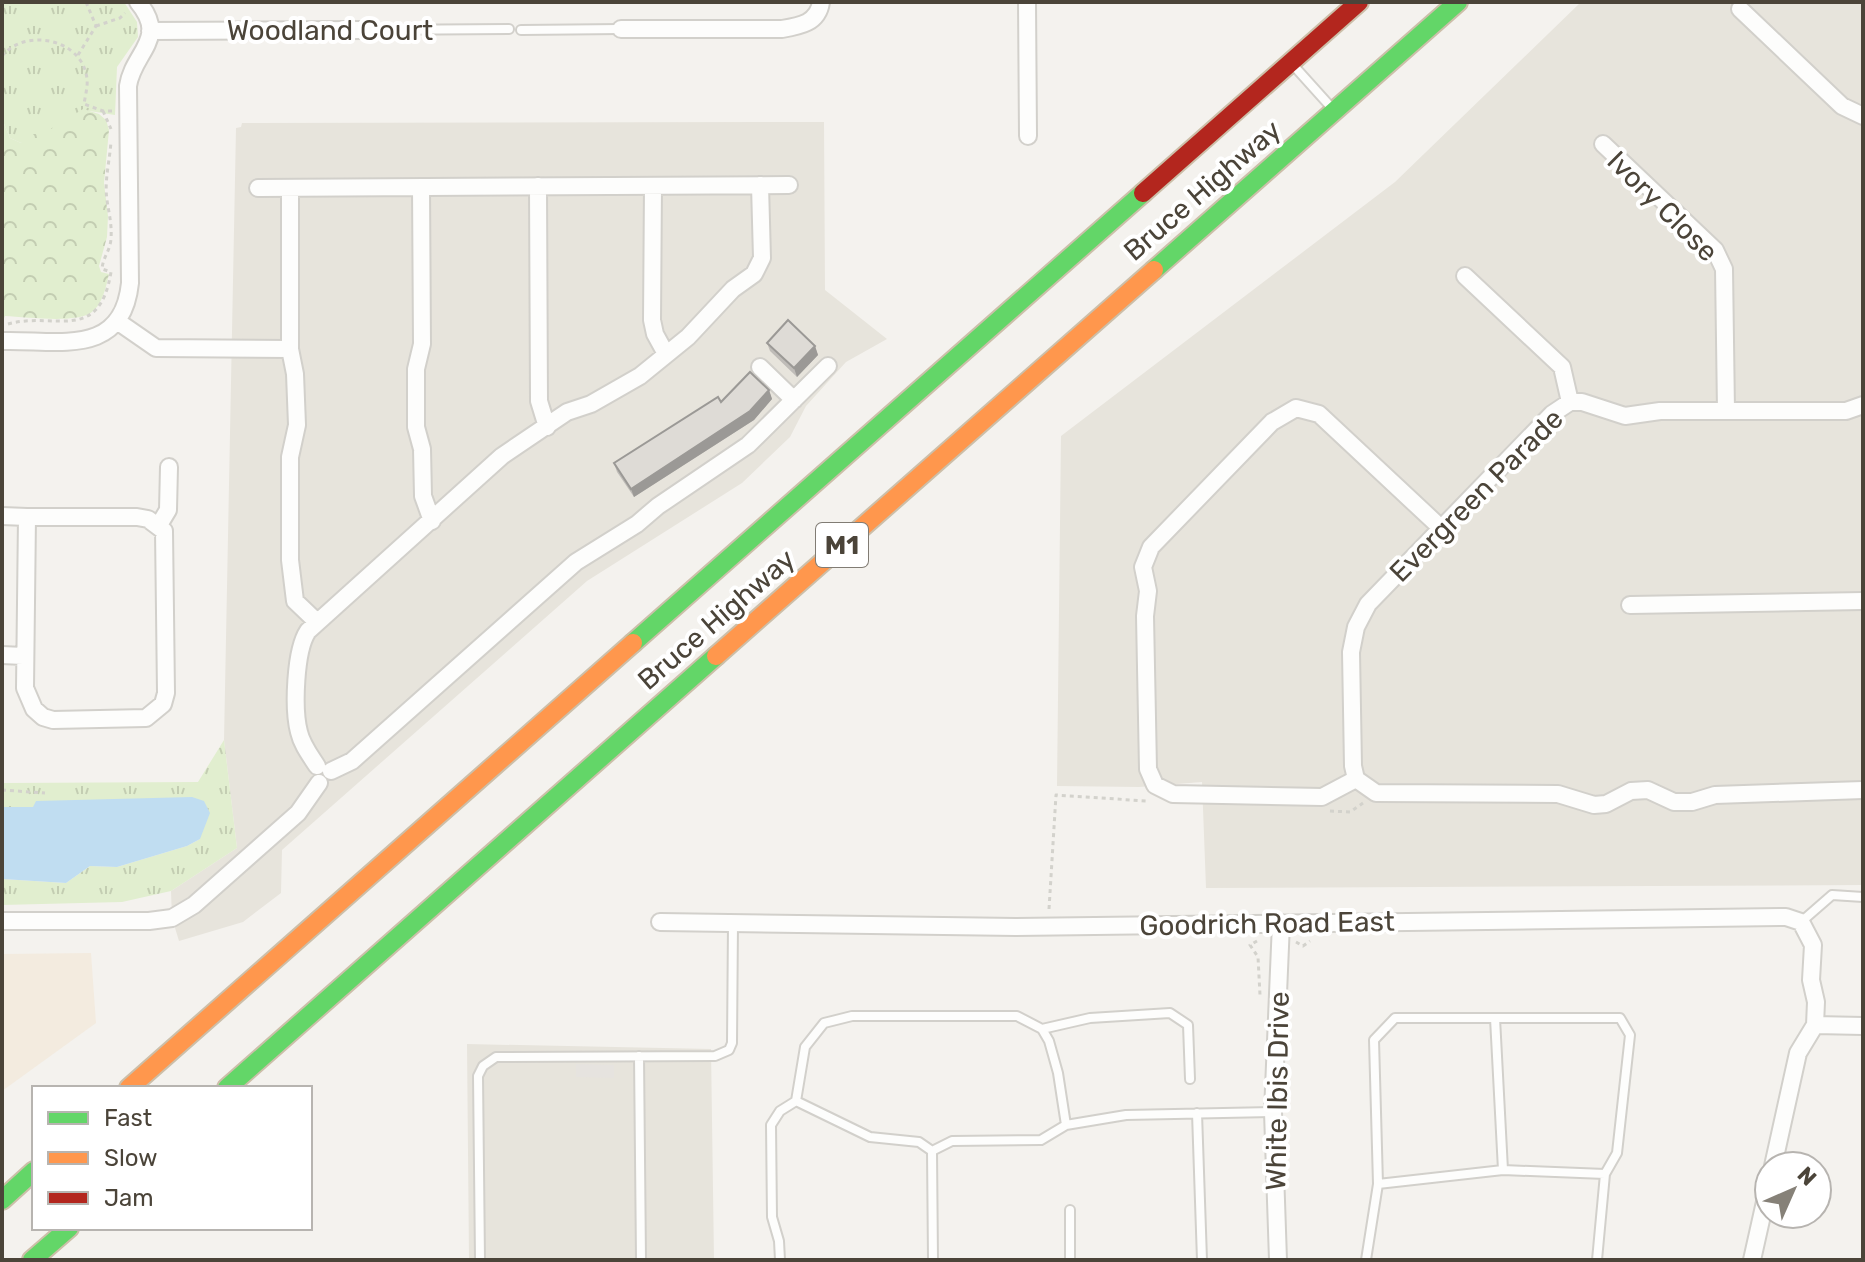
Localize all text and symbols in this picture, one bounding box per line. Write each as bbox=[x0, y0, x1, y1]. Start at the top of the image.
street label: Woodland Court bbox=[227, 14, 433, 47]
street label: Bruce Highway bbox=[1117, 113, 1288, 268]
street label: Ivory Close bbox=[1601, 144, 1725, 268]
street label: Evergreen Parade bbox=[1383, 402, 1570, 589]
road number: M1 bbox=[816, 523, 868, 567]
street label: Bruce Highway bbox=[631, 542, 802, 697]
street label: Goodrich Road East bbox=[1139, 905, 1395, 942]
street label: White Ibis Drive bbox=[1259, 991, 1296, 1191]
legend bbox=[32, 1086, 312, 1230]
text: Fast bbox=[104, 1104, 152, 1132]
text: Slow bbox=[104, 1144, 157, 1172]
north arrow bbox=[1753, 1150, 1833, 1230]
text: N bbox=[1792, 1161, 1822, 1191]
text: Jam bbox=[104, 1184, 154, 1212]

